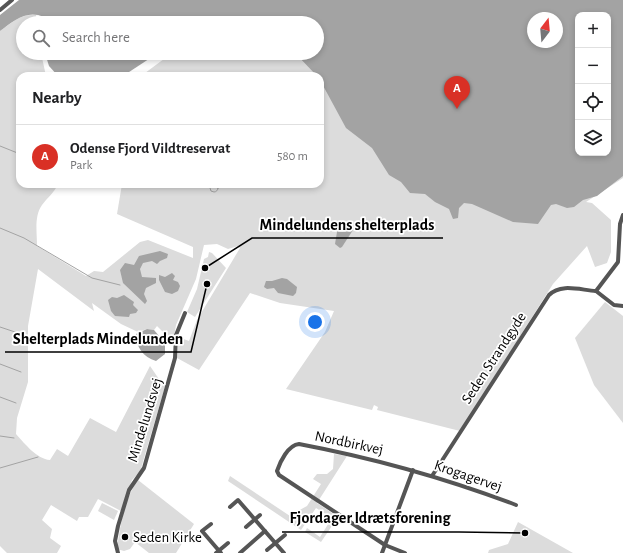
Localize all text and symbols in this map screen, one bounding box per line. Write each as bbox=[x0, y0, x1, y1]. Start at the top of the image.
north arrow bbox=[527, 12, 563, 48]
map controls bbox=[575, 12, 611, 156]
button: + bbox=[575, 12, 611, 48]
search box bbox=[16, 16, 324, 60]
icon: search bbox=[30, 27, 52, 49]
text: Search here bbox=[62, 30, 130, 45]
button: − bbox=[575, 48, 611, 84]
pin: A bbox=[444, 76, 470, 109]
button: locate bbox=[575, 84, 611, 120]
text: Nearby bbox=[32, 89, 82, 106]
button: layers bbox=[575, 120, 611, 156]
text: Odense Fjord Vildtreservat bbox=[70, 141, 230, 156]
text: A bbox=[41, 150, 49, 163]
text: 580 m bbox=[277, 150, 308, 163]
text: Park bbox=[70, 159, 92, 172]
callout: Mindelundens shelterplads bbox=[252, 210, 443, 238]
text: Mindelundens shelterplads bbox=[260, 217, 434, 233]
street label: Seden Strandgyde bbox=[459, 310, 529, 406]
your location bbox=[305, 312, 325, 332]
callout: Shelterplads Mindelunden bbox=[5, 324, 191, 352]
text: Shelterplads Mindelunden bbox=[13, 331, 183, 347]
street label: Mindelundsvej bbox=[125, 376, 165, 464]
street label: Nordbirkvej bbox=[313, 428, 385, 458]
street label: Krogagervej bbox=[432, 457, 504, 495]
callout: Fjordager Idrætsforening bbox=[282, 504, 459, 532]
text: Fjordager Idrætsforening bbox=[290, 510, 451, 527]
place label: Seden Kirke bbox=[133, 530, 202, 545]
marker: Seden Kirke bbox=[120, 532, 130, 542]

